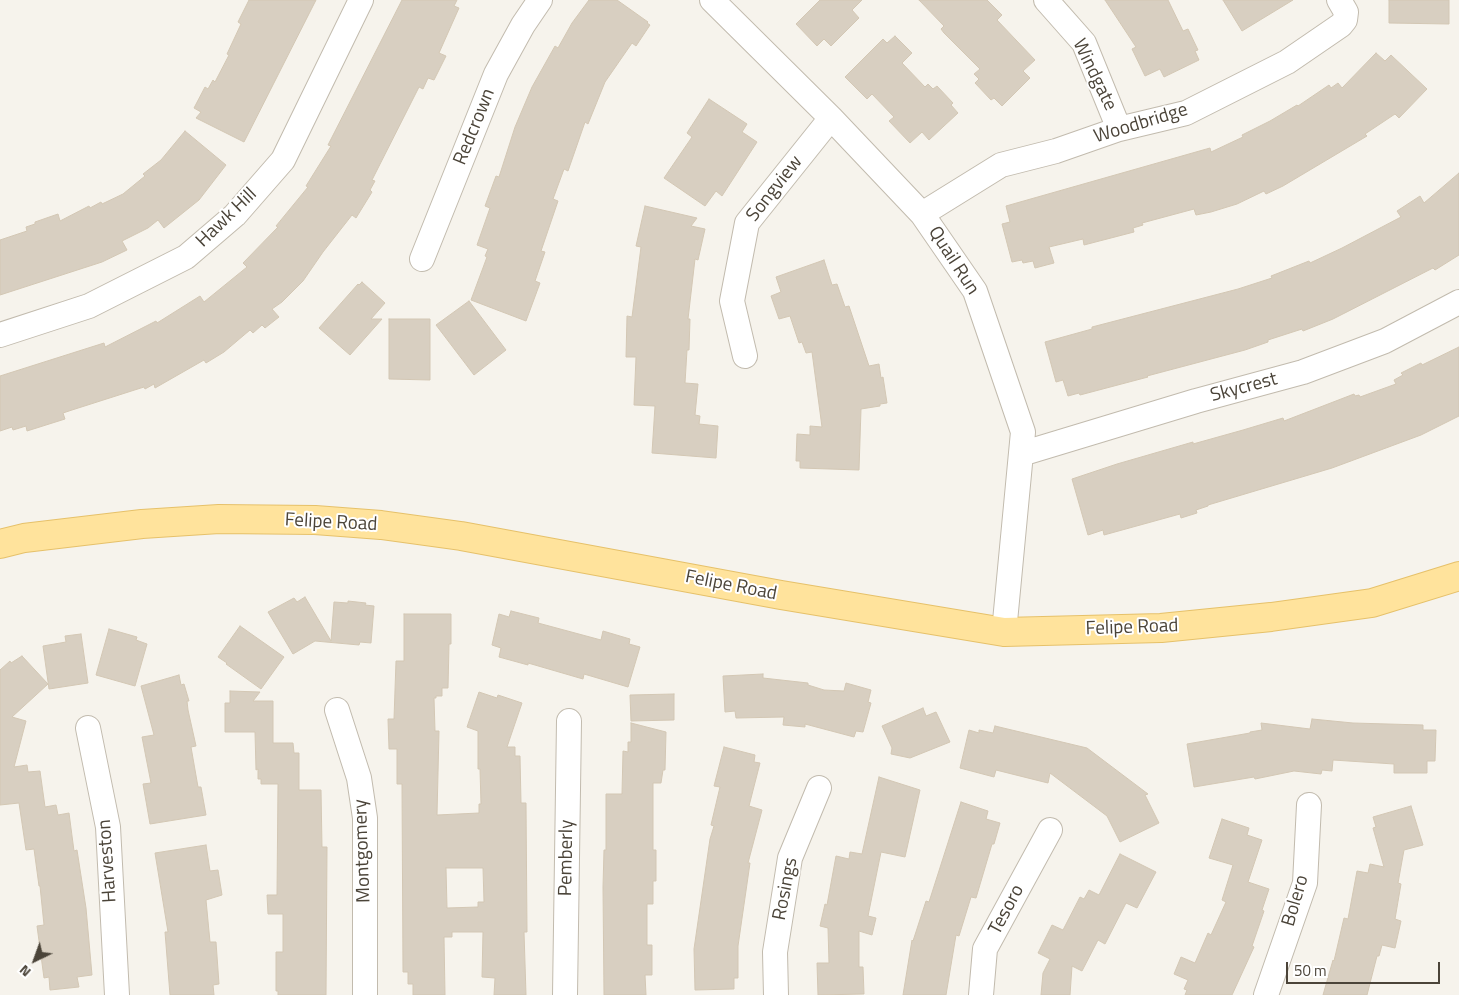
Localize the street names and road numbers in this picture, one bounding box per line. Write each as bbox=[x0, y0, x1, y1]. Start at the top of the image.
street label: Windgate bbox=[1067, 35, 1121, 115]
street label: Redcrown bbox=[449, 85, 501, 169]
street label: Woodbridge bbox=[1091, 99, 1191, 149]
street label: Songview bbox=[742, 151, 808, 227]
street label: Hawk Hill bbox=[192, 183, 262, 253]
street label: Quail Run bbox=[923, 223, 983, 299]
street label: Skycrest bbox=[1208, 368, 1280, 408]
street label: Felipe Road bbox=[284, 509, 378, 537]
street label: Felipe Road bbox=[683, 566, 779, 606]
street label: Felipe Road bbox=[1085, 615, 1179, 641]
street label: Montgomery bbox=[350, 799, 376, 903]
street label: Harveston bbox=[94, 819, 122, 903]
street label: Pemberly bbox=[555, 820, 579, 896]
street label: Rosings bbox=[769, 856, 803, 922]
street label: Bolero bbox=[1278, 873, 1314, 929]
street label: Tesoro bbox=[984, 881, 1030, 939]

